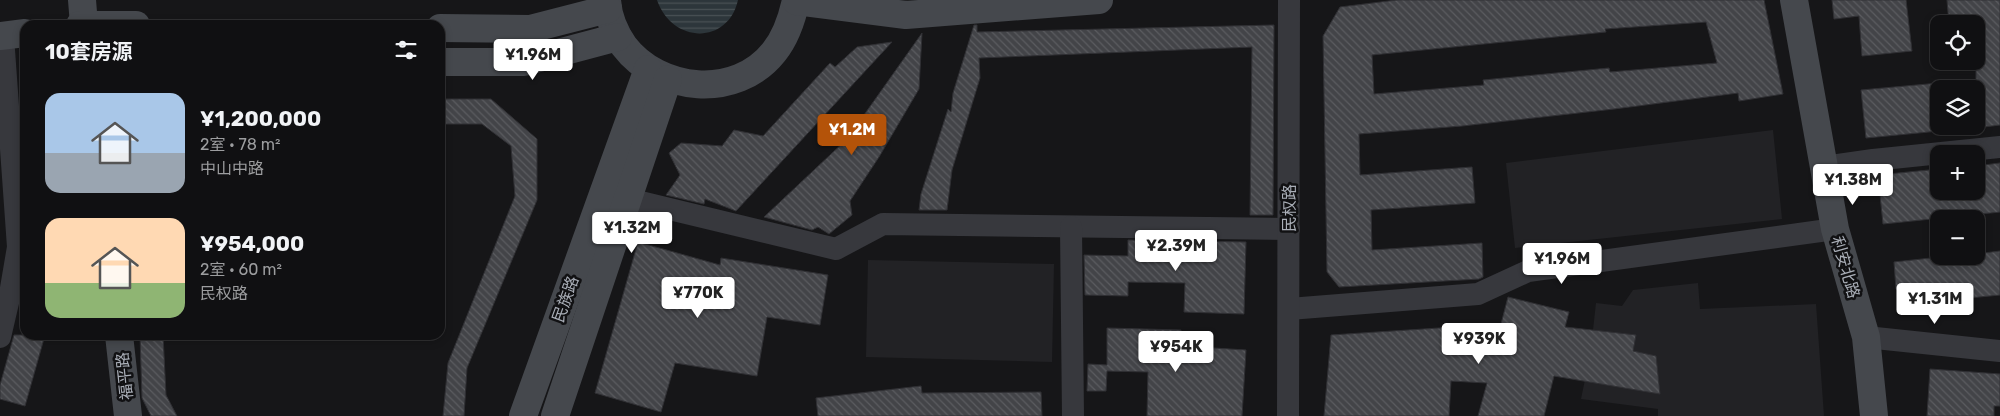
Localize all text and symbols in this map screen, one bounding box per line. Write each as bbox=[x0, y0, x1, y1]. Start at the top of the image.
map controls bbox=[1930, 15, 1985, 265]
button: locate bbox=[1930, 15, 1985, 70]
icon: filters bbox=[392, 36, 420, 64]
pin: ¥1.96M bbox=[492, 38, 574, 81]
text: 10套房源 bbox=[45, 39, 133, 64]
text: ¥1.96M bbox=[505, 45, 561, 64]
button: layers bbox=[1930, 80, 1985, 135]
text: ¥1,200,000 bbox=[200, 106, 321, 131]
icon: home bbox=[85, 113, 145, 173]
pin: ¥1.2M bbox=[817, 114, 887, 156]
text: ¥1.2M bbox=[828, 120, 876, 139]
text: 2室 · 78 m² bbox=[200, 135, 281, 154]
button: + bbox=[1930, 145, 1985, 200]
text: 中山中路 bbox=[200, 159, 264, 178]
pin: ¥1.38M bbox=[1812, 164, 1894, 206]
text: ¥1.38M bbox=[1824, 170, 1882, 189]
street label: 民权路 bbox=[1280, 184, 1299, 232]
button: − bbox=[1930, 210, 1985, 265]
pin: ¥1.32M bbox=[591, 212, 673, 254]
text: ¥1.32M bbox=[603, 218, 661, 237]
pin: ¥2.39M bbox=[1135, 230, 1217, 272]
text: ¥954,000 bbox=[200, 231, 304, 256]
street label: 利安北路 bbox=[1828, 234, 1863, 301]
text: ¥2.39M bbox=[1146, 236, 1206, 255]
icon: home bbox=[85, 238, 145, 298]
pin: ¥1.96M bbox=[1521, 242, 1603, 285]
text: ¥1.96M bbox=[1534, 249, 1590, 268]
text: 2室 · 60 m² bbox=[200, 260, 282, 279]
street label: 民族路 bbox=[548, 273, 583, 325]
pin: ¥770K bbox=[663, 276, 733, 319]
pin: ¥1.31M bbox=[1894, 282, 1976, 325]
text: ¥770K bbox=[673, 283, 723, 302]
text: 民权路 bbox=[200, 284, 248, 303]
text: ¥1.31M bbox=[1907, 289, 1963, 308]
pin: ¥939K bbox=[1444, 322, 1514, 365]
text: ¥939K bbox=[1453, 329, 1505, 348]
pin: ¥954K bbox=[1141, 330, 1211, 373]
text: ¥954K bbox=[1149, 337, 1203, 356]
street label: 福平路 bbox=[113, 351, 136, 401]

